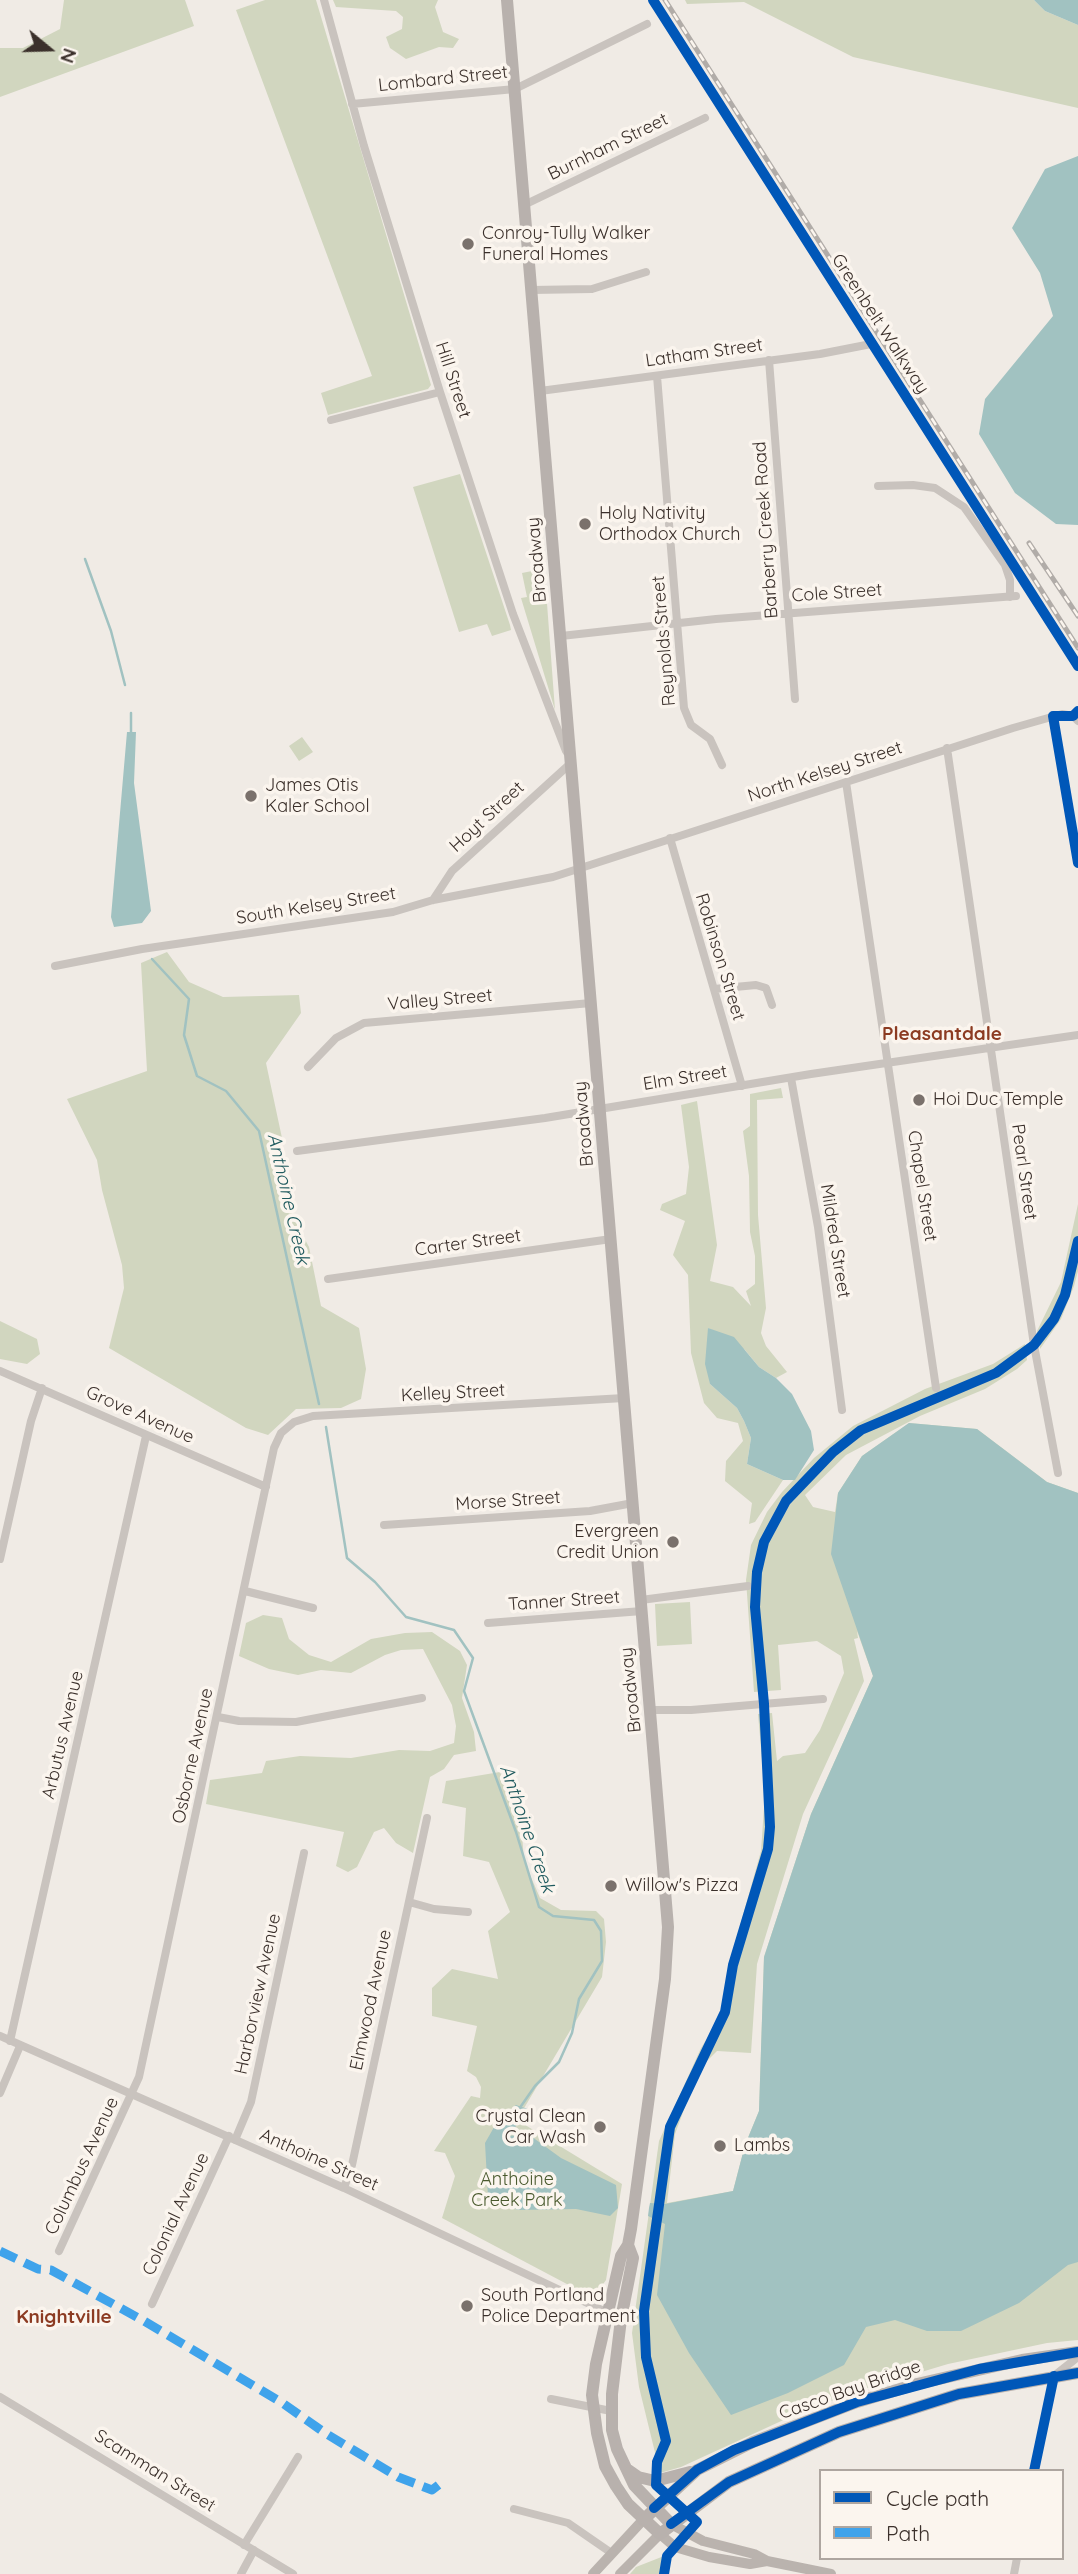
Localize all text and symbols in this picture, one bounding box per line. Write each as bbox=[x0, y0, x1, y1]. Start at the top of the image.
north arrow bbox=[14, 14, 84, 84]
text: N bbox=[55, 45, 82, 66]
street label: Lombard Street bbox=[377, 61, 509, 97]
street label: Burnham Street bbox=[544, 109, 672, 185]
place label: Conroy-Tully Walker Funeral Homes bbox=[482, 223, 650, 266]
marker: Conroy-Tully Walker Funeral Homes bbox=[460, 236, 476, 252]
street label: Greenbelt Walkway bbox=[827, 250, 933, 398]
street label: Latham Street bbox=[644, 334, 764, 372]
street label: Hill Street bbox=[430, 339, 476, 421]
street label: Barberry Creek Road bbox=[749, 441, 783, 619]
place label: Holy Nativity Orthodox Church bbox=[599, 503, 740, 546]
street label: Broadway bbox=[523, 516, 551, 604]
marker: Holy Nativity Orthodox Church bbox=[577, 516, 593, 532]
street label: Reynolds Street bbox=[648, 575, 680, 707]
street label: Cole Street bbox=[791, 579, 883, 607]
street label: North Kelsey Street bbox=[745, 737, 905, 807]
place label: James Otis Kaler School bbox=[265, 775, 370, 818]
street label: Hoyt Street bbox=[445, 777, 529, 857]
marker: James Otis Kaler School bbox=[243, 788, 259, 804]
street label: South Kelsey Street bbox=[235, 883, 397, 929]
street label: Robinson Street bbox=[690, 891, 750, 1023]
street label: Valley Street bbox=[387, 985, 493, 1015]
district label: Pleasantdale bbox=[882, 1023, 1002, 1045]
street label: Elm Street bbox=[641, 1061, 729, 1095]
street label: Broadway bbox=[570, 1080, 598, 1168]
place label: Hoi Duc Temple bbox=[933, 1089, 1063, 1111]
marker: Hoi Duc Temple bbox=[911, 1092, 927, 1108]
street label: Pearl Street bbox=[1007, 1123, 1041, 1221]
street label: Chapel Street bbox=[903, 1129, 941, 1243]
water label: Anthoine Creek bbox=[262, 1131, 314, 1267]
street label: Mildred Street bbox=[815, 1182, 855, 1300]
street label: Carter Street bbox=[414, 1225, 522, 1261]
street label: Kelley Street bbox=[400, 1379, 506, 1407]
street label: Grove Avenue bbox=[83, 1382, 197, 1448]
street label: Morse Street bbox=[455, 1487, 561, 1515]
place label: Evergreen Credit Union bbox=[556, 1521, 659, 1564]
marker: Evergreen Credit Union bbox=[665, 1534, 681, 1550]
street label: Tanner Street bbox=[507, 1586, 621, 1616]
street label: Broadway bbox=[616, 1646, 646, 1734]
street label: Arbutus Avenue bbox=[38, 1669, 88, 1801]
street label: Osborne Avenue bbox=[168, 1686, 218, 1826]
water label: Anthoine Creek bbox=[494, 1762, 560, 1896]
place label: Willow's Pizza bbox=[625, 1875, 738, 1897]
marker: Willow's Pizza bbox=[603, 1878, 619, 1894]
street label: Harborview Avenue bbox=[230, 1912, 286, 2076]
street label: Elmwood Avenue bbox=[346, 1928, 396, 2072]
street label: Columbus Avenue bbox=[41, 2094, 123, 2238]
place label: Crystal Clean Car Wash bbox=[475, 2106, 586, 2148]
marker: Crystal Clean Car Wash bbox=[592, 2119, 608, 2135]
street label: Anthoine Street bbox=[256, 2124, 382, 2196]
place label: Lambs bbox=[734, 2135, 790, 2157]
marker: Lambs bbox=[712, 2138, 728, 2154]
street label: Colonial Avenue bbox=[138, 2149, 214, 2279]
park label: Anthoine Creek Park bbox=[471, 2169, 563, 2212]
place label: South Portland Police Department bbox=[481, 2285, 636, 2328]
marker: South Portland Police Department bbox=[459, 2298, 475, 2314]
district label: Knightville bbox=[16, 2306, 112, 2328]
street label: Casco Bay Bridge bbox=[776, 2356, 924, 2424]
street label: Scamman Street bbox=[91, 2425, 219, 2517]
legend bbox=[819, 2469, 1064, 2560]
text: Cycle path bbox=[886, 2485, 989, 2511]
text: Path bbox=[886, 2520, 930, 2546]

